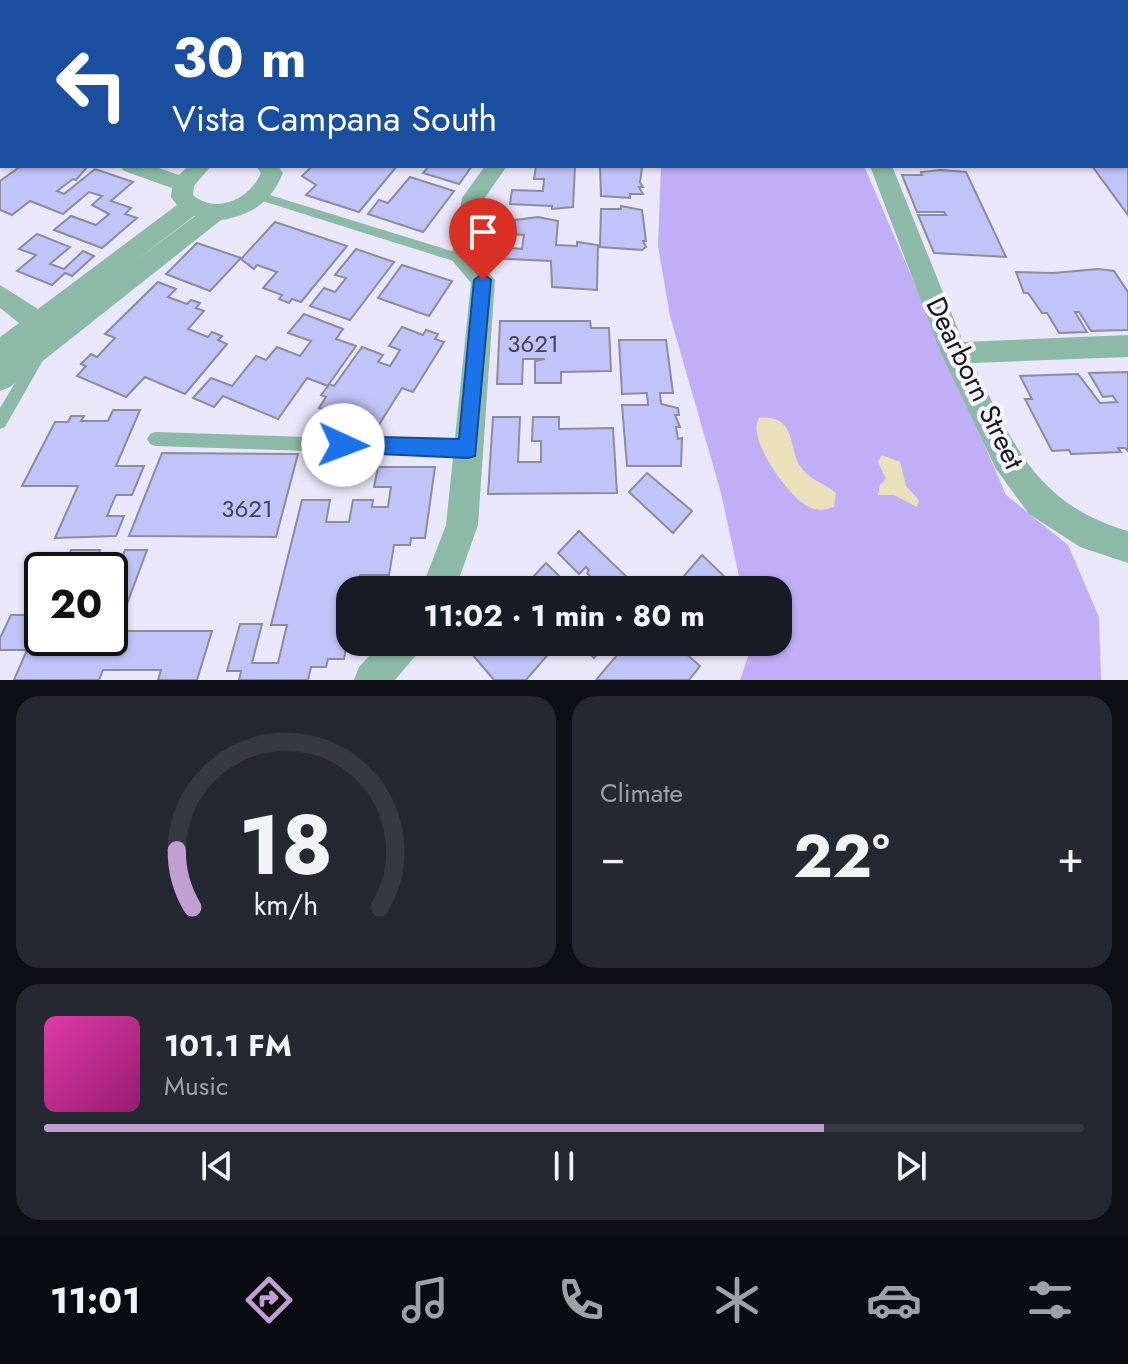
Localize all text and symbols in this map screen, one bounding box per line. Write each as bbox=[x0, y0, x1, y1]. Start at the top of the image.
text: 30 m bbox=[172, 17, 307, 98]
icon: left bbox=[40, 32, 144, 136]
text: Vista Campana South bbox=[172, 92, 497, 144]
pin bbox=[449, 198, 517, 280]
icon: arrive bbox=[461, 210, 505, 254]
street label: Dearborn Street bbox=[916, 290, 1035, 476]
house number: 3621 bbox=[507, 326, 559, 361]
position arrow bbox=[301, 403, 385, 487]
house number: 3621 bbox=[221, 491, 273, 526]
speed limit sign: 20 bbox=[24, 552, 128, 656]
text: 11:02 · 1 min · 80 m bbox=[423, 594, 705, 637]
text: Climate bbox=[600, 774, 683, 812]
text: 18 bbox=[239, 785, 333, 905]
text: 22° bbox=[793, 813, 890, 900]
text: − bbox=[600, 825, 626, 889]
text: + bbox=[1057, 825, 1084, 889]
text: km/h bbox=[254, 884, 318, 926]
text: 101.1 FM bbox=[164, 1024, 292, 1067]
text: Music bbox=[164, 1067, 228, 1105]
icon: previous bbox=[195, 1144, 239, 1188]
icon: pause bbox=[542, 1144, 586, 1188]
icon: next bbox=[889, 1144, 933, 1188]
icon: directions bbox=[241, 1272, 297, 1328]
icon: music bbox=[397, 1272, 453, 1328]
icon: phone bbox=[553, 1272, 609, 1328]
icon: climate bbox=[709, 1272, 765, 1328]
icon: car bbox=[866, 1272, 922, 1328]
icon: filters bbox=[1022, 1272, 1078, 1328]
text: 11:01 bbox=[50, 1274, 141, 1326]

